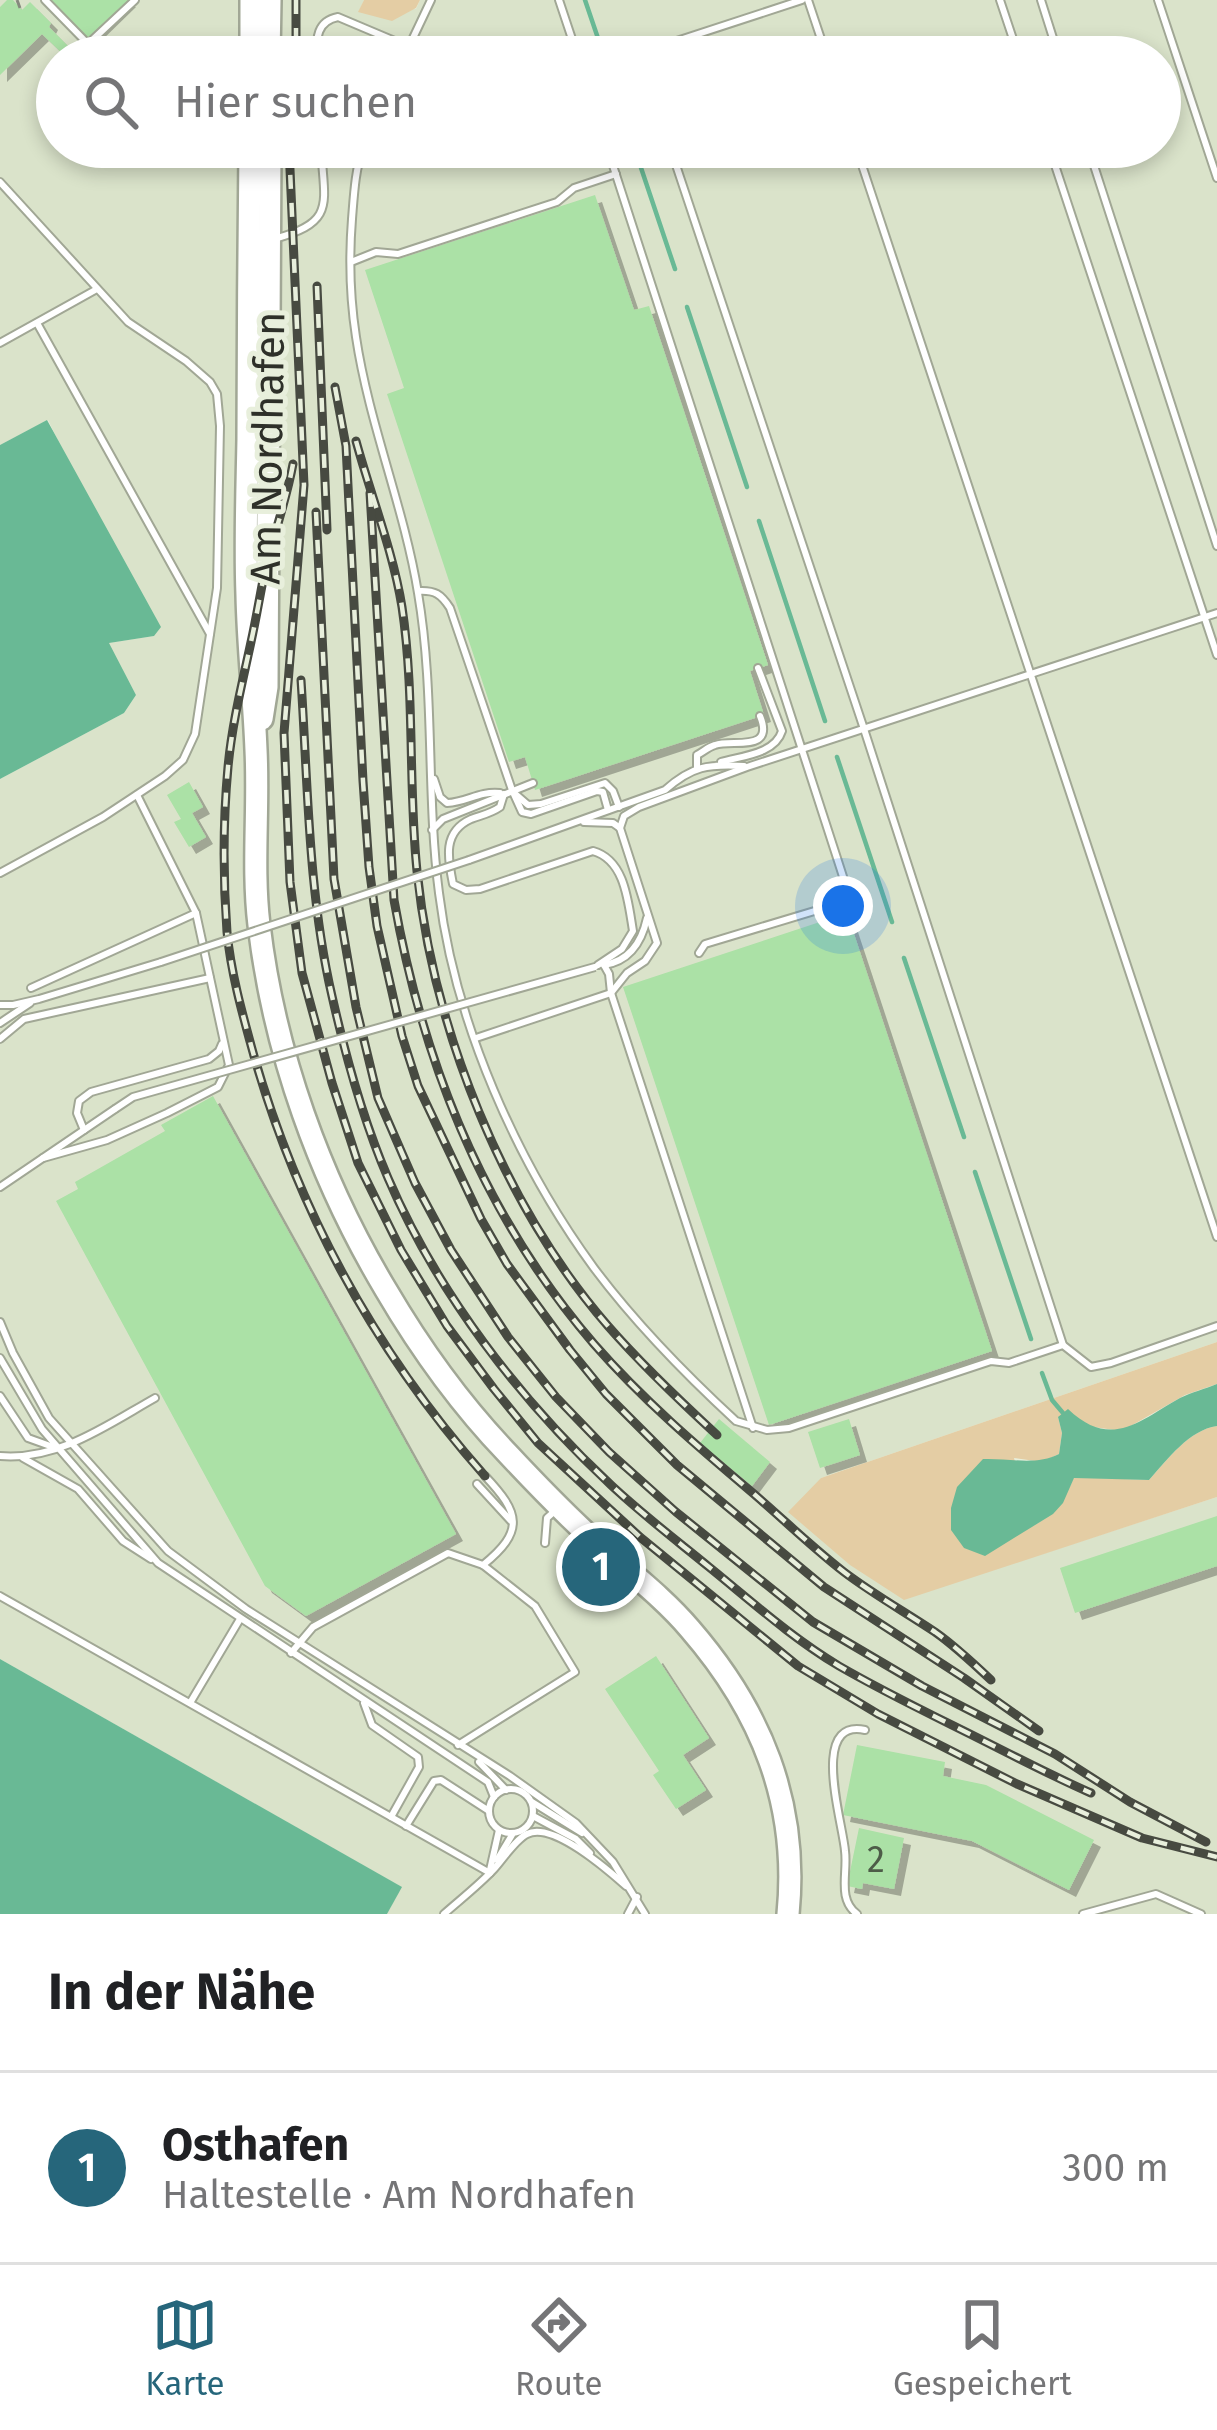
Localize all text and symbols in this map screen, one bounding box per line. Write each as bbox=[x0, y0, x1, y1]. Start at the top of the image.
search box bbox=[36, 36, 1181, 168]
icon: search bbox=[78, 69, 144, 135]
text: Hier suchen bbox=[174, 75, 417, 129]
street label: Am Nordhafen bbox=[241, 311, 295, 585]
your location bbox=[813, 876, 873, 936]
pin: 1 bbox=[562, 1522, 640, 1612]
house number: 2 bbox=[867, 1838, 885, 1882]
text: In der Nähe bbox=[48, 1961, 315, 2023]
text: Osthafen bbox=[162, 2118, 349, 2172]
text: 1 bbox=[78, 2145, 96, 2191]
text: 300 m bbox=[1062, 2145, 1169, 2191]
text: Haltestelle · Am Nordhafen bbox=[162, 2172, 636, 2218]
tab: Karte bbox=[145, 2292, 225, 2404]
tab: Route bbox=[515, 2292, 602, 2404]
tab: Gespeichert bbox=[893, 2292, 1072, 2404]

